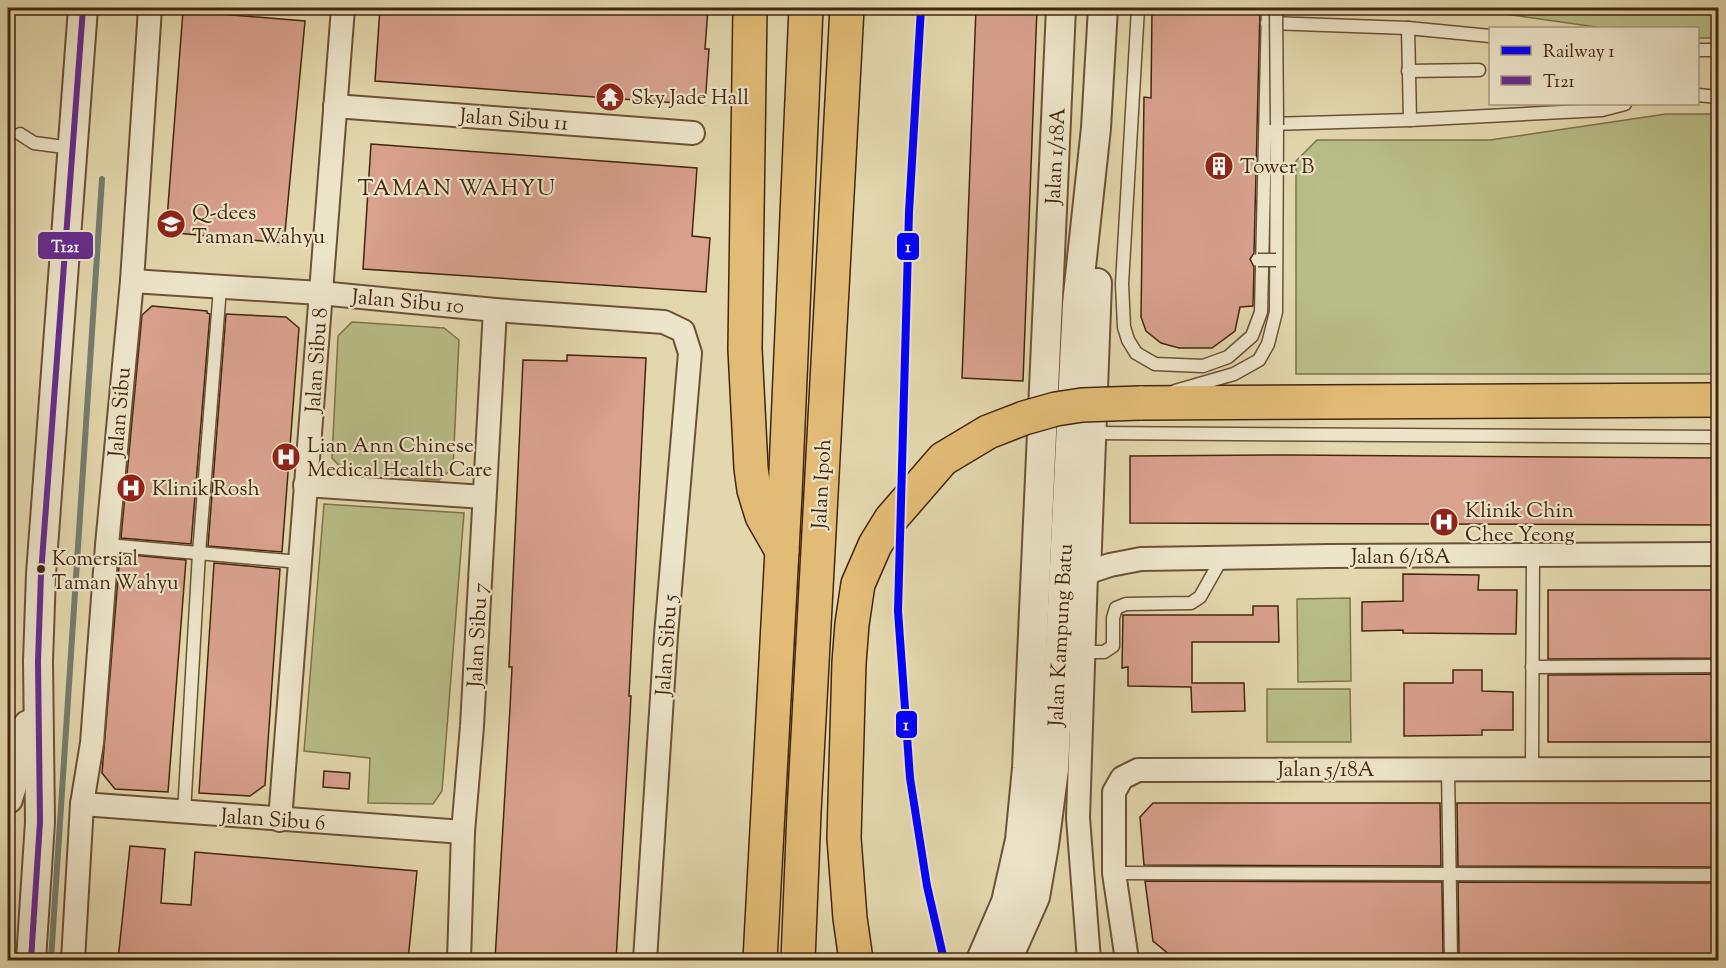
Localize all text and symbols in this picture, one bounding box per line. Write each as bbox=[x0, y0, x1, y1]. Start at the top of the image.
legend bbox=[1489, 27, 1699, 105]
text: Railway 1 bbox=[1543, 40, 1615, 66]
text: T121 bbox=[1543, 70, 1575, 96]
temple icon: Sky Jade Hall bbox=[594, 81, 626, 113]
place label: Sky Jade Hall bbox=[631, 84, 749, 114]
street label: Jalan Sibu 11 bbox=[458, 102, 569, 140]
street label: Jalan 1/18A bbox=[1039, 107, 1075, 206]
building icon: Tower B bbox=[1203, 150, 1235, 182]
place label: Tower B bbox=[1240, 153, 1314, 183]
district label: TAMAN WAHYU bbox=[358, 174, 556, 206]
place label: Q-dees Taman Wahyu bbox=[192, 199, 325, 253]
school or university icon: Q-dees Taman Wahyu bbox=[155, 208, 187, 240]
line badge: T121 bbox=[37, 231, 94, 260]
line badge: 1 bbox=[896, 232, 920, 261]
text: T121 bbox=[51, 237, 80, 260]
text: 1 bbox=[905, 237, 911, 260]
street label: Jalan Sibu 10 bbox=[349, 283, 465, 323]
street label: Jalan Sibu 8 bbox=[299, 307, 337, 415]
street label: Jalan Sibu bbox=[102, 366, 140, 459]
place label: Lian Ann Chinese Medical Health Care bbox=[307, 432, 492, 486]
street label: Jalan Ipoh bbox=[806, 438, 840, 531]
hospital icon: Lian Ann Chinese Medical Health Care bbox=[270, 441, 302, 473]
hospital icon: Klinik Rosh bbox=[115, 472, 147, 504]
place label: Klinik Rosh bbox=[152, 475, 260, 505]
place label: Klinik Chin Chee Yeong bbox=[1465, 497, 1575, 551]
hospital icon: Klinik Chin Chee Yeong bbox=[1428, 506, 1460, 538]
street label: Jalan Kampung Batu bbox=[1042, 543, 1082, 728]
street label: Jalan 6/18A bbox=[1350, 543, 1451, 573]
place label: Komersial Taman Wahyu bbox=[52, 546, 179, 599]
marker: Komersial Taman Wahyu bbox=[35, 563, 47, 575]
street label: Jalan Sibu 7 bbox=[461, 581, 497, 689]
street label: Jalan Sibu 5 bbox=[649, 593, 687, 698]
line badge: 1 bbox=[895, 710, 918, 739]
text: 1 bbox=[903, 715, 909, 738]
street label: Jalan 5/18A bbox=[1276, 756, 1375, 786]
street label: Jalan Sibu 6 bbox=[218, 802, 326, 840]

